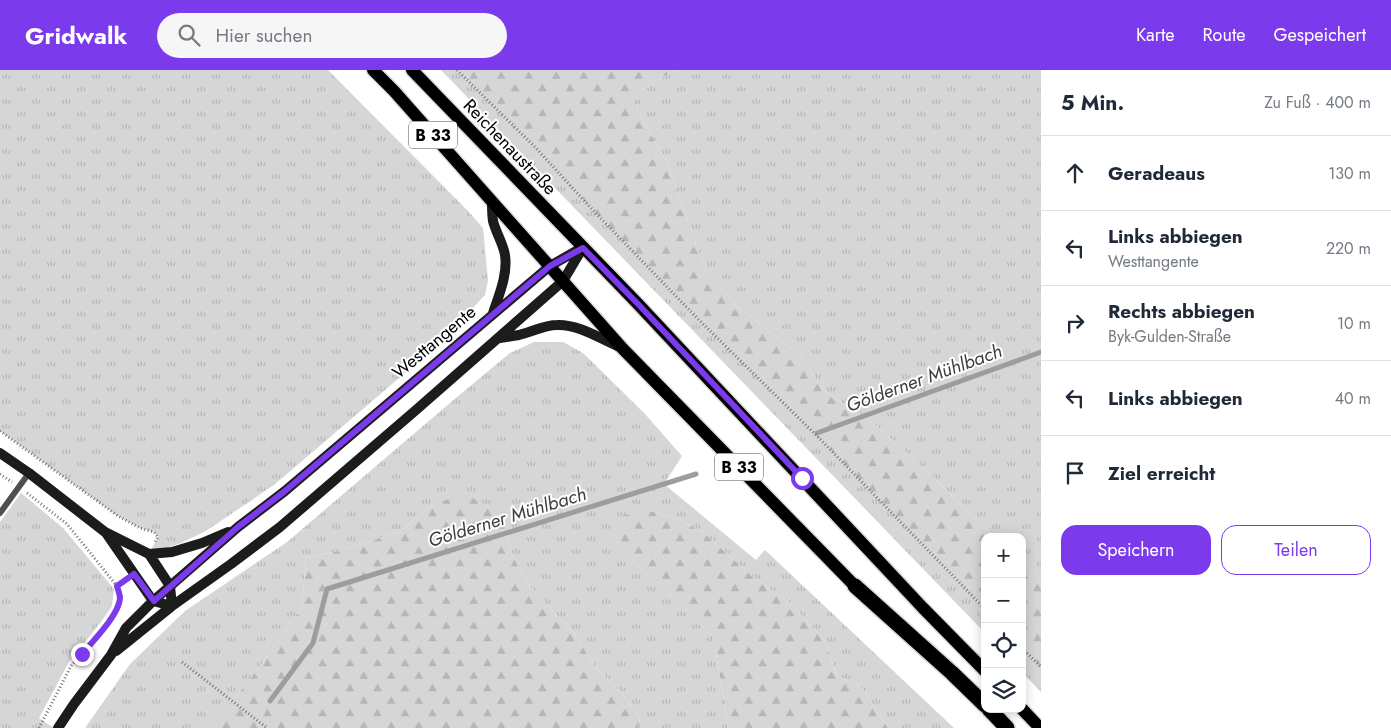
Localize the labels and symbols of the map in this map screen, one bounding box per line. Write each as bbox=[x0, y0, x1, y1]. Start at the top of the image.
street label: Reichenaustraße bbox=[457, 93, 563, 201]
road number: B 33 bbox=[409, 122, 457, 148]
street label: Westtangente bbox=[386, 299, 482, 385]
water label: Gölderner Mühlbach bbox=[842, 337, 1006, 419]
road number: B 33 bbox=[715, 454, 763, 481]
route start bbox=[791, 467, 814, 490]
water label: Gölderner Mühlbach bbox=[425, 480, 589, 554]
route end bbox=[71, 643, 94, 666]

